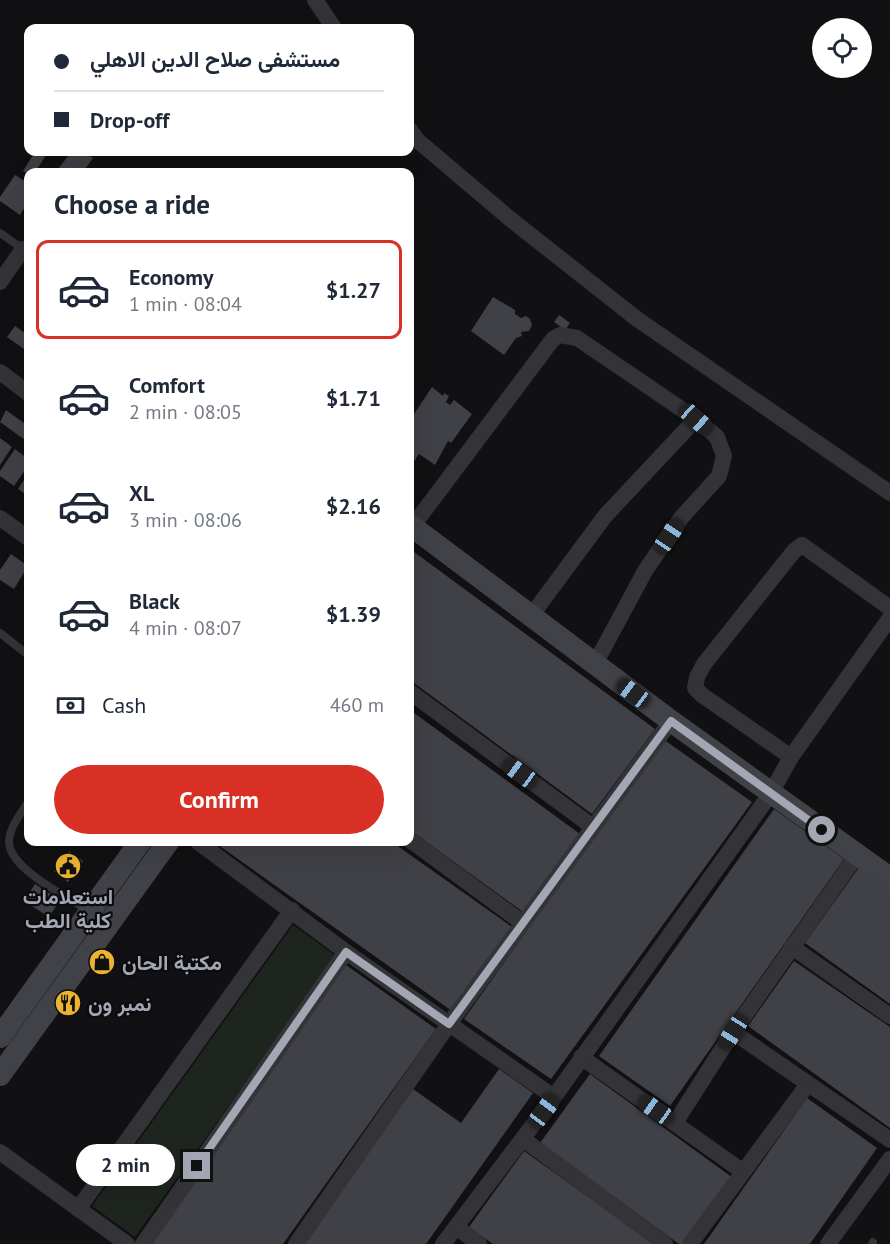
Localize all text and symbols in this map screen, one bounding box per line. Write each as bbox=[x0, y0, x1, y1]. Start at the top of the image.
map controls bbox=[812, 18, 872, 78]
button: locate bbox=[812, 18, 872, 78]
text: مستشفى صلاح الدين الاهلي bbox=[90, 45, 340, 73]
text: Drop-off bbox=[90, 106, 169, 134]
text: Choose a ride bbox=[54, 187, 210, 221]
icon: car bbox=[57, 263, 111, 317]
text: Economy bbox=[129, 263, 213, 291]
text: $1.27 bbox=[326, 276, 381, 304]
text: 1 min · 08:04 bbox=[129, 291, 242, 317]
icon: car bbox=[57, 371, 111, 425]
text: Comfort bbox=[129, 371, 205, 399]
text: $1.71 bbox=[326, 384, 381, 412]
text: 2 min · 08:05 bbox=[129, 399, 242, 425]
car bbox=[677, 400, 715, 438]
icon: car bbox=[57, 479, 111, 533]
text: XL bbox=[129, 479, 154, 507]
text: $2.16 bbox=[326, 492, 381, 520]
text: 3 min · 08:06 bbox=[129, 507, 242, 533]
car bbox=[651, 516, 687, 556]
icon: car bbox=[57, 587, 111, 641]
text: Black bbox=[129, 587, 180, 615]
text: $1.39 bbox=[326, 600, 381, 628]
text: 4 min · 08:07 bbox=[129, 615, 242, 641]
car bbox=[613, 675, 653, 711]
icon: cash bbox=[54, 689, 87, 722]
text: Cash bbox=[102, 691, 146, 719]
text: 460 m bbox=[330, 692, 384, 718]
car bbox=[500, 755, 540, 791]
button: Confirm bbox=[54, 765, 384, 834]
route start bbox=[808, 816, 835, 843]
public building icon: استعلامات كلية الطب bbox=[53, 851, 83, 881]
place label: استعلامات كلية الطب bbox=[23, 883, 113, 934]
shop icon: مكتبة الحان bbox=[87, 947, 117, 977]
place label: مكتبة الحان bbox=[122, 949, 222, 976]
restaurant icon: نمبر ون bbox=[53, 988, 83, 1018]
place label: نمبر ون bbox=[88, 990, 152, 1017]
car bbox=[716, 1012, 750, 1052]
car bbox=[526, 1091, 562, 1131]
car bbox=[636, 1092, 676, 1128]
callout: 2 min bbox=[77, 1145, 176, 1187]
text: 2 min bbox=[101, 1152, 150, 1178]
route end bbox=[183, 1152, 210, 1179]

